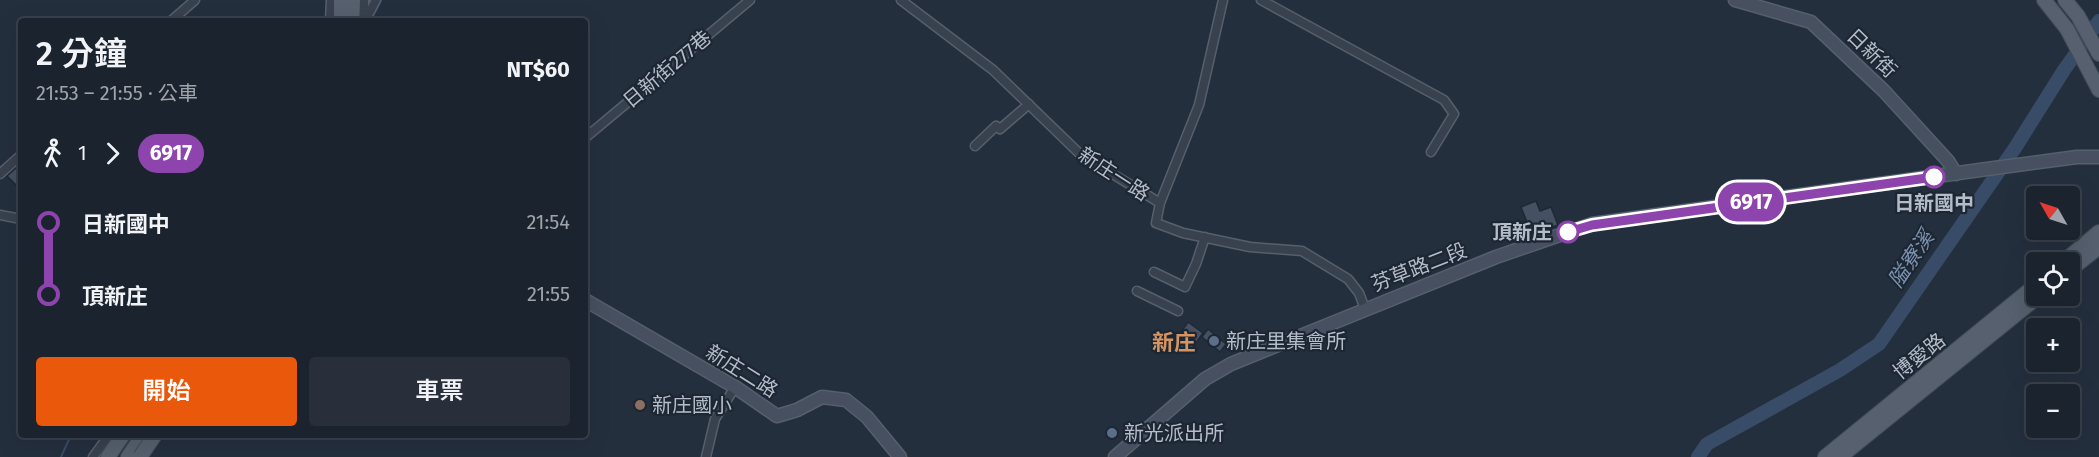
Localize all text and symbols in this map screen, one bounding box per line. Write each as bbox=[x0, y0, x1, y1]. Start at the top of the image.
street label: 日新街 bbox=[1842, 24, 1902, 82]
street label: 日新街277巷 bbox=[618, 25, 716, 113]
text: 2 分鐘 bbox=[36, 34, 127, 74]
text: NT$60 bbox=[507, 56, 570, 83]
text: 21:53 – 21:55 · 公車 bbox=[36, 81, 198, 105]
icon: walk bbox=[36, 137, 69, 170]
icon: forward bbox=[96, 137, 129, 170]
text: 6917 bbox=[150, 140, 192, 166]
text: 1 bbox=[78, 141, 87, 165]
street label: 新庄一路 bbox=[1074, 142, 1154, 206]
marker: 日新國中 bbox=[1923, 166, 1945, 188]
line badge: 6917 bbox=[1709, 182, 1793, 222]
north arrow bbox=[2026, 186, 2080, 240]
map controls bbox=[2026, 186, 2080, 438]
text: 6917 bbox=[1730, 189, 1772, 215]
place label: 日新國中 bbox=[1894, 191, 1974, 215]
text: 21:54 bbox=[526, 210, 570, 234]
text: 日新國中 bbox=[82, 211, 170, 238]
place label: 頂新庄 bbox=[1492, 220, 1552, 244]
marker: 頂新庄 bbox=[1557, 221, 1579, 243]
water label: 隘寮溪 bbox=[1883, 223, 1941, 292]
street label: 芬草路二段 bbox=[1368, 238, 1470, 296]
button: locate bbox=[2026, 252, 2080, 306]
text: 21:55 bbox=[527, 282, 570, 306]
text: 頂新庄 bbox=[82, 283, 148, 310]
button: + bbox=[2026, 318, 2080, 372]
street label: 博愛路 bbox=[1888, 328, 1950, 384]
district label: 新庄 bbox=[1152, 329, 1196, 356]
place label: 新庄里集會所 bbox=[1226, 329, 1346, 353]
marker: 新庄里集會所 bbox=[1207, 334, 1221, 348]
street label: 新庄二路 bbox=[702, 340, 782, 402]
button: 開始 bbox=[36, 357, 297, 426]
button: 車票 bbox=[309, 357, 570, 426]
button: − bbox=[2026, 384, 2080, 438]
place label: 新庄國小 bbox=[652, 393, 732, 417]
marker: 新庄國小 bbox=[633, 398, 647, 412]
place label: 新光派出所 bbox=[1124, 421, 1224, 445]
marker: 新光派出所 bbox=[1105, 426, 1119, 440]

